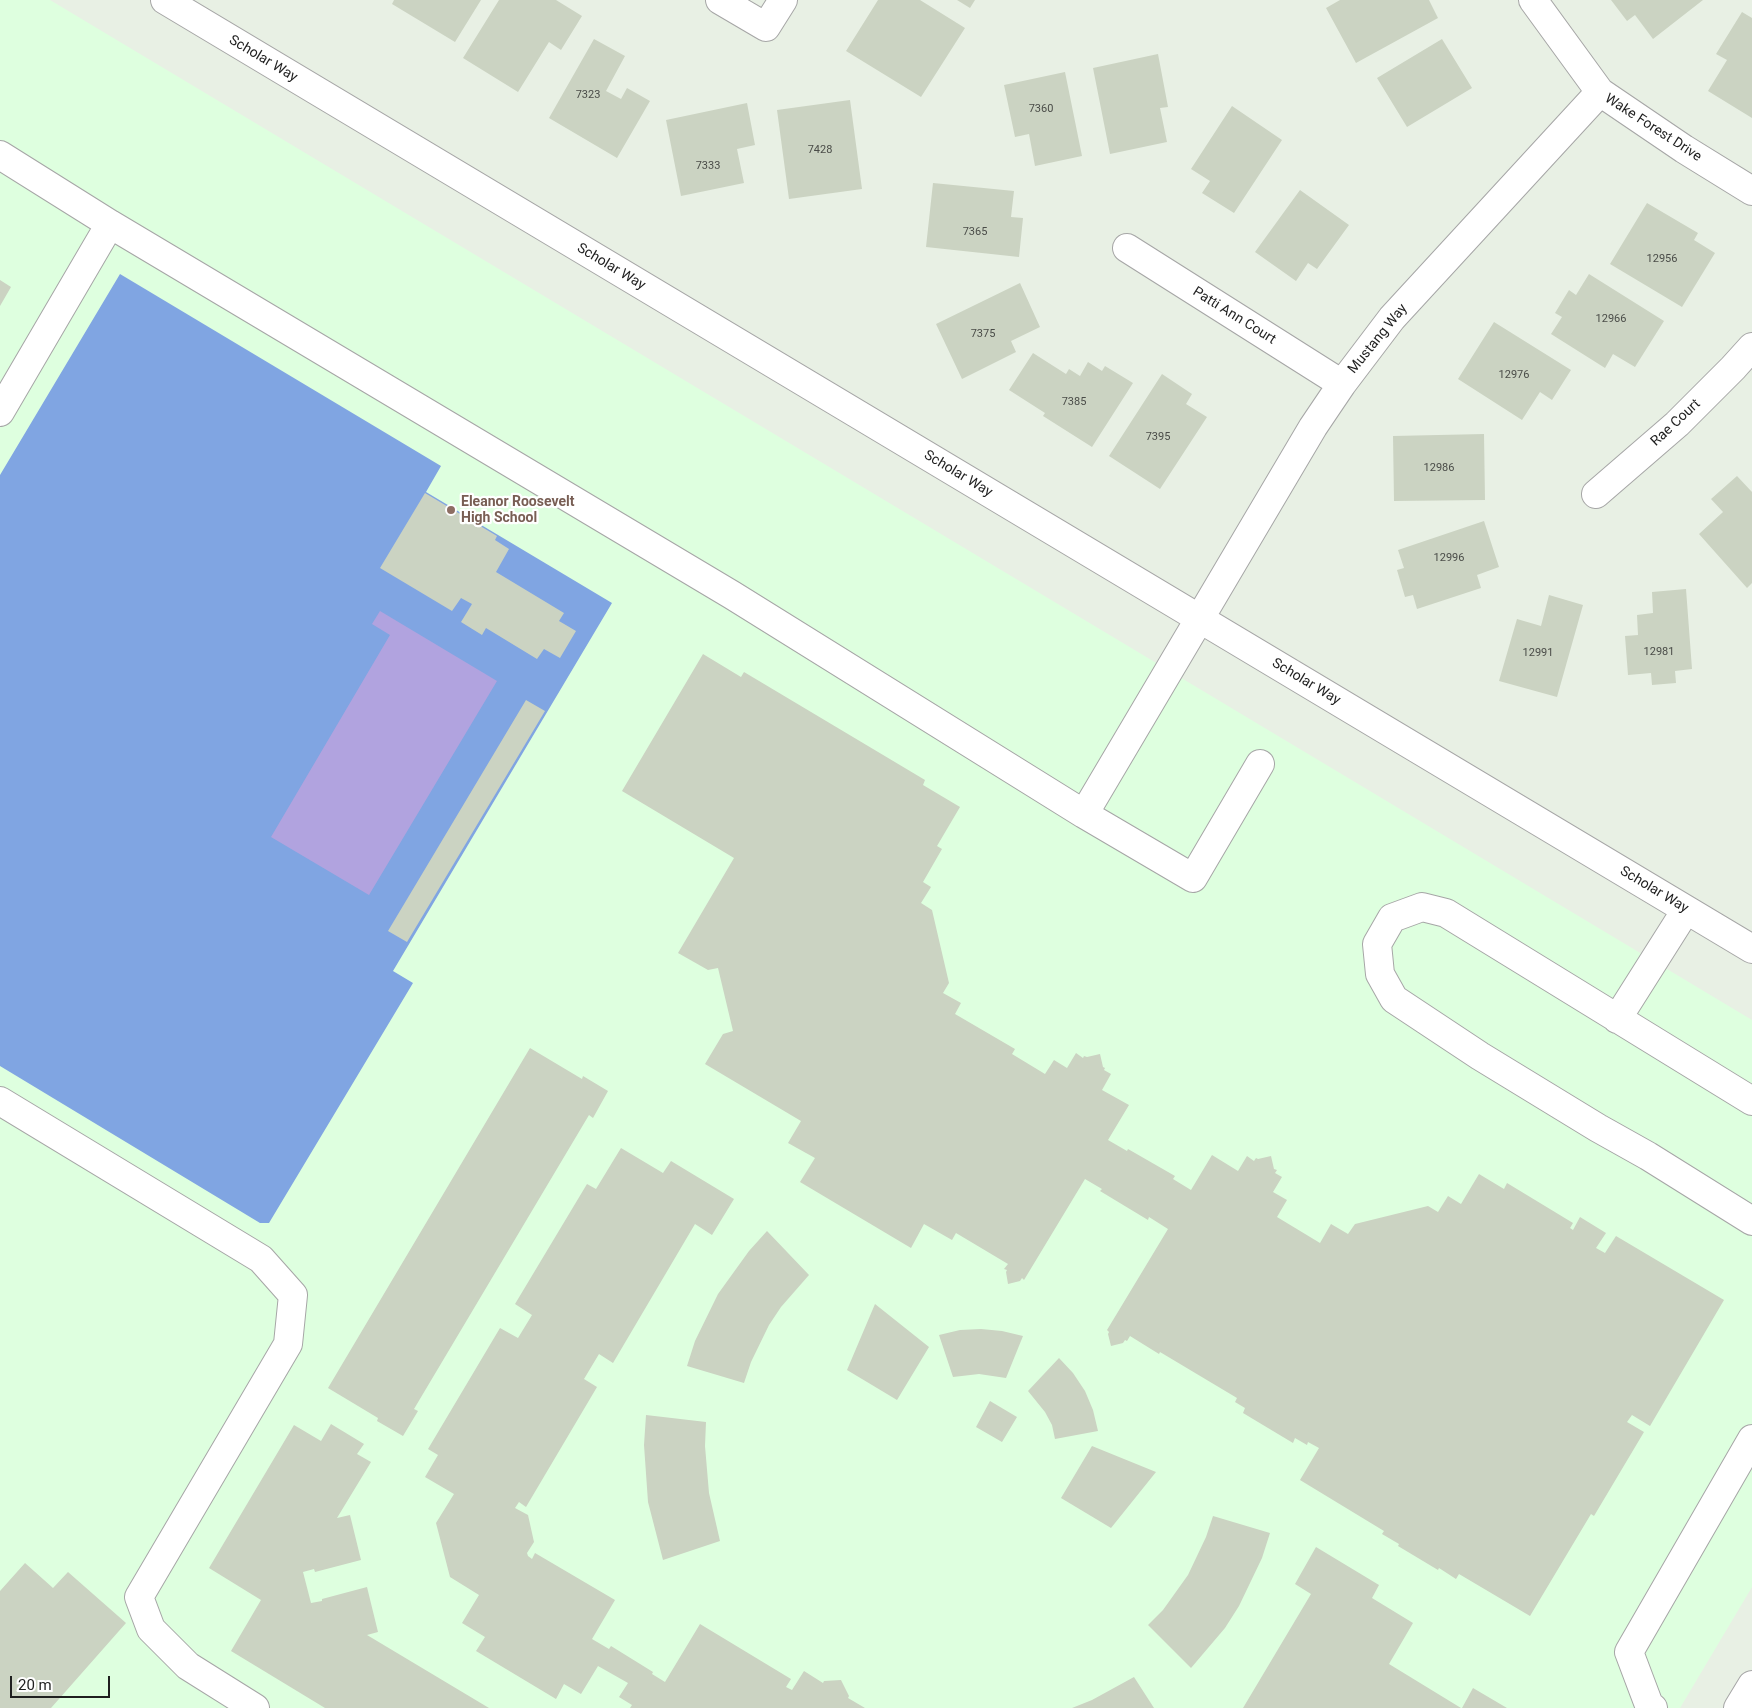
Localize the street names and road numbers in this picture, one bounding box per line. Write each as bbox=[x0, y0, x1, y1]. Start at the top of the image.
street label: Scholar Way bbox=[226, 32, 300, 86]
street label: Wake Forest Drive bbox=[1601, 90, 1705, 166]
street label: Scholar Way bbox=[574, 240, 648, 294]
street label: Patti Ann Court bbox=[1189, 284, 1279, 348]
street label: Mustang Way bbox=[1345, 301, 1411, 377]
street label: Rae Court bbox=[1648, 396, 1704, 450]
street label: Scholar Way bbox=[921, 447, 995, 501]
street label: Scholar Way bbox=[1269, 655, 1343, 709]
street label: Scholar Way bbox=[1617, 863, 1691, 917]

